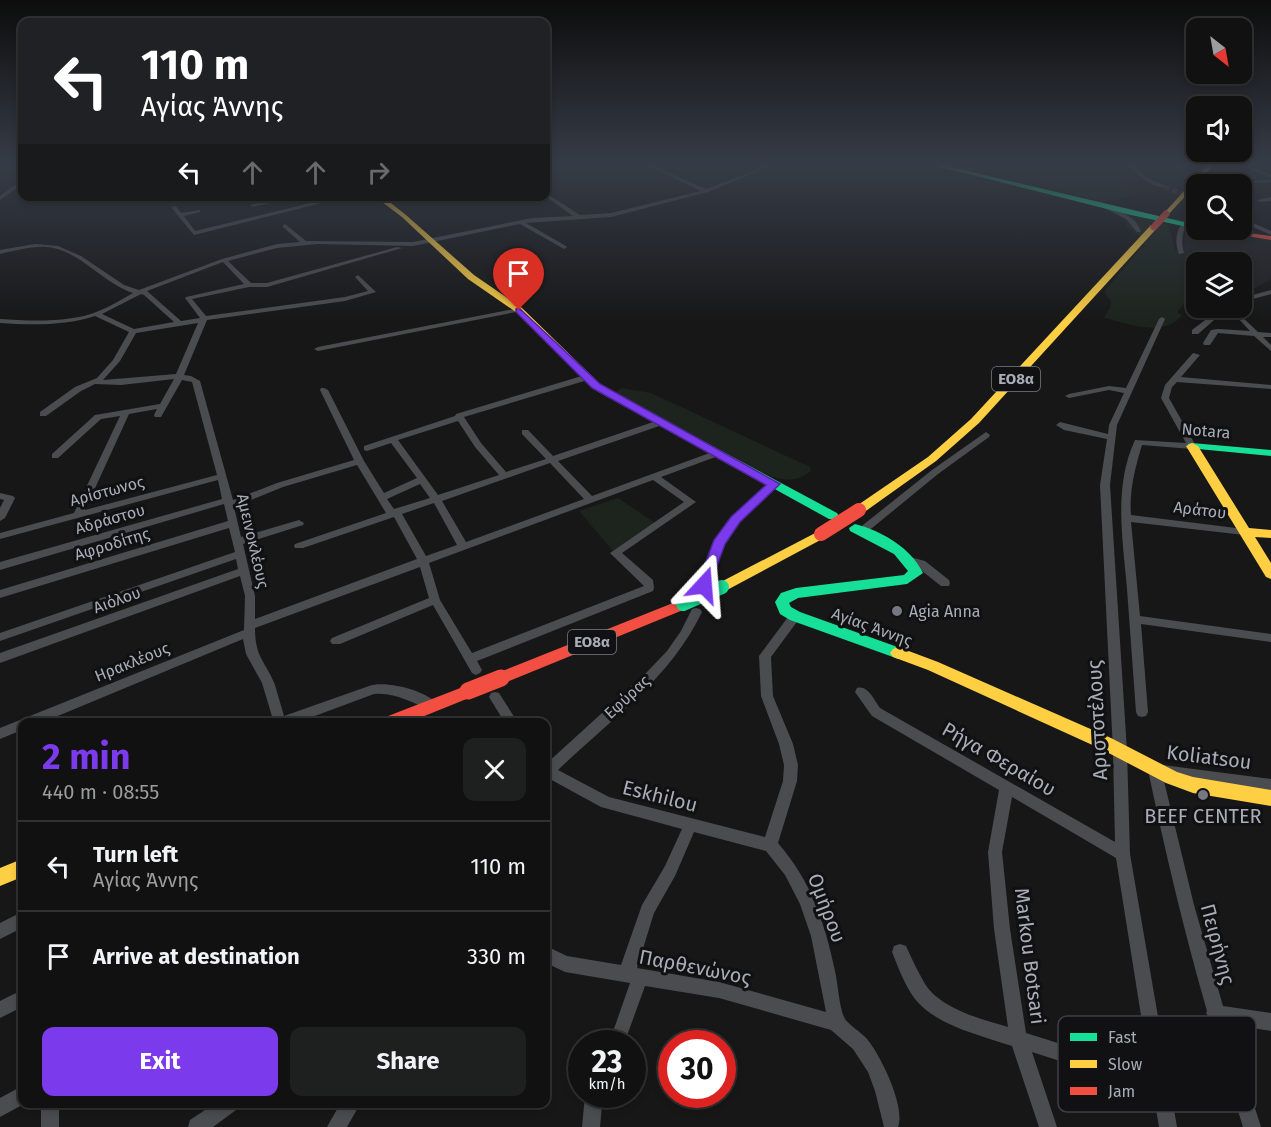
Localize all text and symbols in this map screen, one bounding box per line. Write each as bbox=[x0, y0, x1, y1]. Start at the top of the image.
north arrow bbox=[1186, 18, 1252, 84]
map controls bbox=[1186, 18, 1252, 318]
text: 110 m bbox=[141, 40, 249, 90]
icon: left bbox=[42, 42, 120, 120]
text: Αγίας Άννης bbox=[141, 91, 283, 123]
button: sound bbox=[1186, 96, 1252, 162]
icon: left bbox=[173, 156, 206, 189]
icon: ahead bbox=[236, 156, 269, 189]
icon: ahead bbox=[299, 156, 332, 189]
icon: right bbox=[362, 156, 395, 189]
button: search bbox=[1186, 174, 1252, 240]
pin bbox=[493, 248, 544, 310]
button: layers bbox=[1186, 252, 1252, 318]
icon: arrive bbox=[502, 257, 535, 290]
road number: ΕΟ8α bbox=[992, 367, 1040, 391]
street label: Notara bbox=[1181, 419, 1231, 443]
street label: Αρίστωνος bbox=[68, 472, 147, 510]
street label: Αμεινοκλέους bbox=[233, 492, 273, 591]
street label: Αράτου bbox=[1173, 497, 1227, 523]
street label: Αδράστου bbox=[73, 500, 147, 538]
street label: Αφροδίτης bbox=[72, 523, 152, 564]
position arrow bbox=[672, 553, 736, 617]
street label: Αιόλου bbox=[91, 583, 143, 617]
place label: Agia Anna bbox=[909, 602, 981, 621]
street label: Αγίας Άννης bbox=[829, 604, 915, 651]
marker: Agia Anna bbox=[890, 604, 904, 618]
road number: ΕΟ8α bbox=[568, 630, 616, 654]
street label: Ηρακλέους bbox=[92, 638, 173, 686]
street label: Αριστοτέλους bbox=[1082, 659, 1112, 781]
street label: Εφύρας bbox=[600, 671, 654, 723]
street label: Ρήγα Φεραίου bbox=[938, 717, 1060, 801]
text: 2 min bbox=[42, 735, 131, 779]
button: close bbox=[463, 738, 526, 801]
street label: Koliatsou bbox=[1165, 740, 1253, 774]
street label: Eskhilou bbox=[620, 775, 700, 817]
text: 440 m · 08:55 bbox=[42, 780, 159, 804]
marker: BEEF CENTER bbox=[1196, 788, 1210, 802]
place label: BEEF CENTER bbox=[1144, 804, 1262, 828]
text: Turn left bbox=[93, 841, 178, 868]
icon: left bbox=[42, 850, 75, 883]
text: 110 m bbox=[470, 853, 526, 880]
text: Αγίας Άννης bbox=[93, 868, 198, 892]
street label: Ομήρου bbox=[803, 870, 851, 946]
street label: Markou Botsari bbox=[1010, 886, 1050, 1026]
street label: Πειρήνης bbox=[1196, 901, 1240, 987]
icon: arrive bbox=[42, 940, 75, 973]
text: Arrive at destination bbox=[93, 943, 300, 970]
text: 330 m bbox=[467, 943, 526, 970]
street label: Παρθενώνος bbox=[637, 944, 753, 990]
legend bbox=[1058, 1016, 1256, 1112]
button: Exit bbox=[42, 1027, 278, 1096]
button: Share bbox=[290, 1027, 526, 1096]
text: Fast bbox=[1108, 1028, 1137, 1047]
speed limit sign: 30 bbox=[658, 1030, 736, 1108]
text: 23 bbox=[592, 1044, 622, 1080]
text: Slow bbox=[1108, 1055, 1143, 1074]
text: km/h bbox=[588, 1075, 626, 1093]
text: Jam bbox=[1108, 1082, 1135, 1101]

